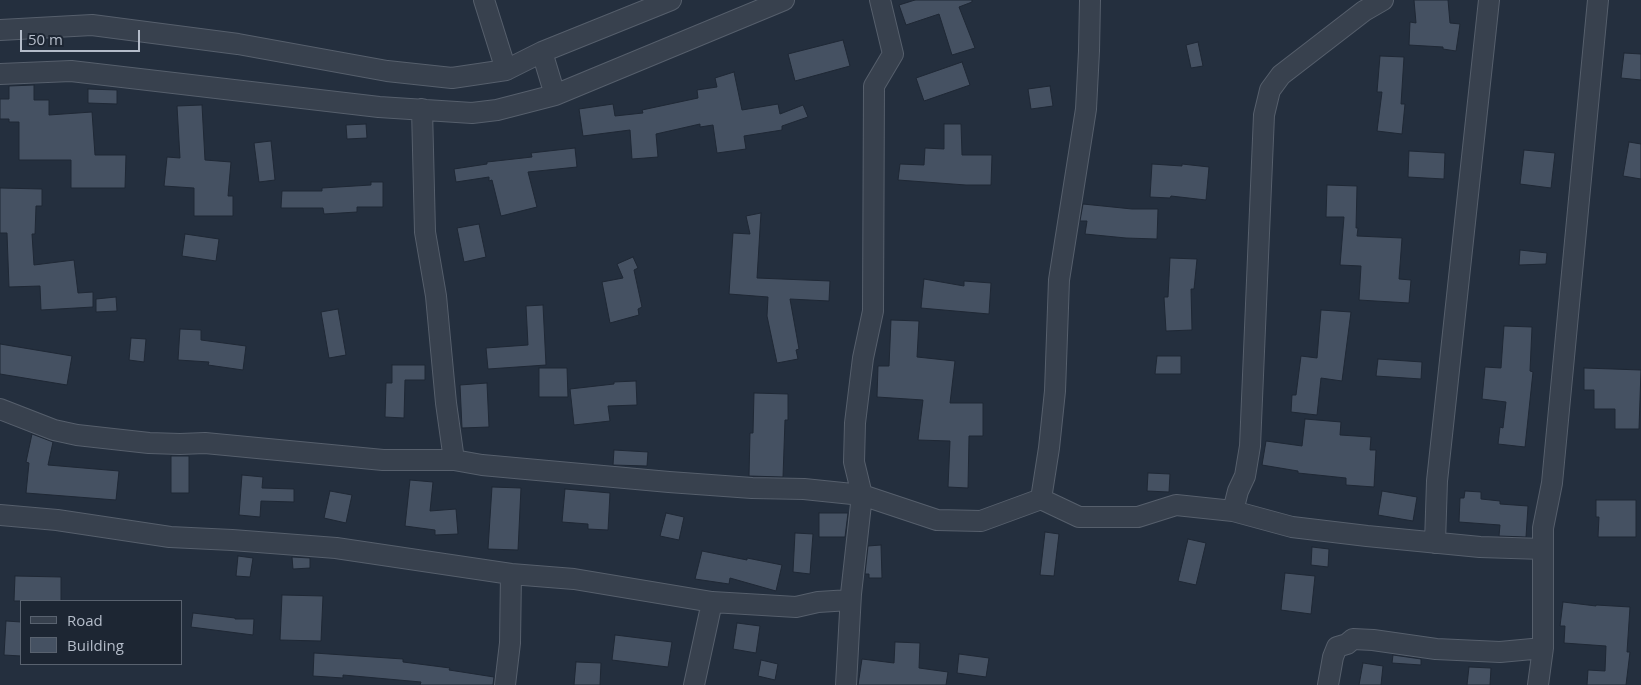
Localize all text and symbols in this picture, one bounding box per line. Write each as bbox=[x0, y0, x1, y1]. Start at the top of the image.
scale bar bbox=[22, 20, 142, 52]
text: 50 m bbox=[28, 29, 63, 49]
legend bbox=[20, 600, 182, 665]
text: Road bbox=[67, 610, 103, 630]
text: Building bbox=[67, 635, 124, 655]

